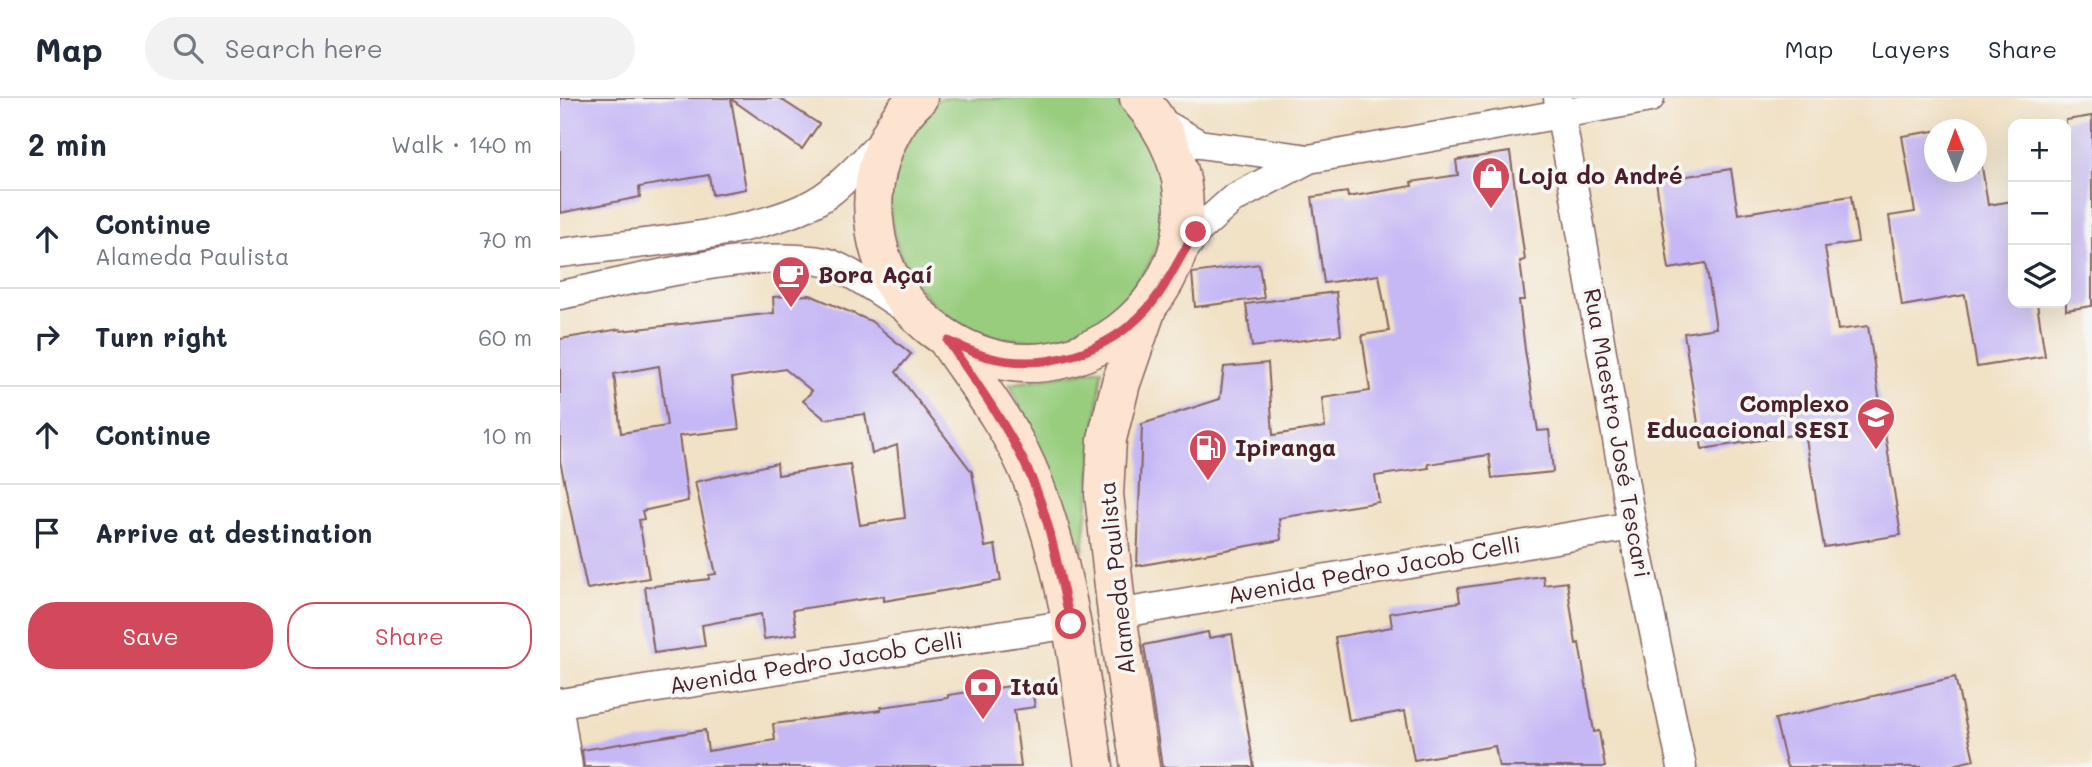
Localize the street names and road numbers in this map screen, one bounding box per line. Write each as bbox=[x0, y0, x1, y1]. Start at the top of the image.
street label: Rua Maestro José Tescari bbox=[1578, 286, 1658, 580]
street label: Alameda Paulista bbox=[1091, 480, 1141, 676]
street label: Avenida Pedro Jacob Celli bbox=[1225, 528, 1523, 610]
street label: Avenida Pedro Jacob Celli bbox=[667, 624, 965, 700]

